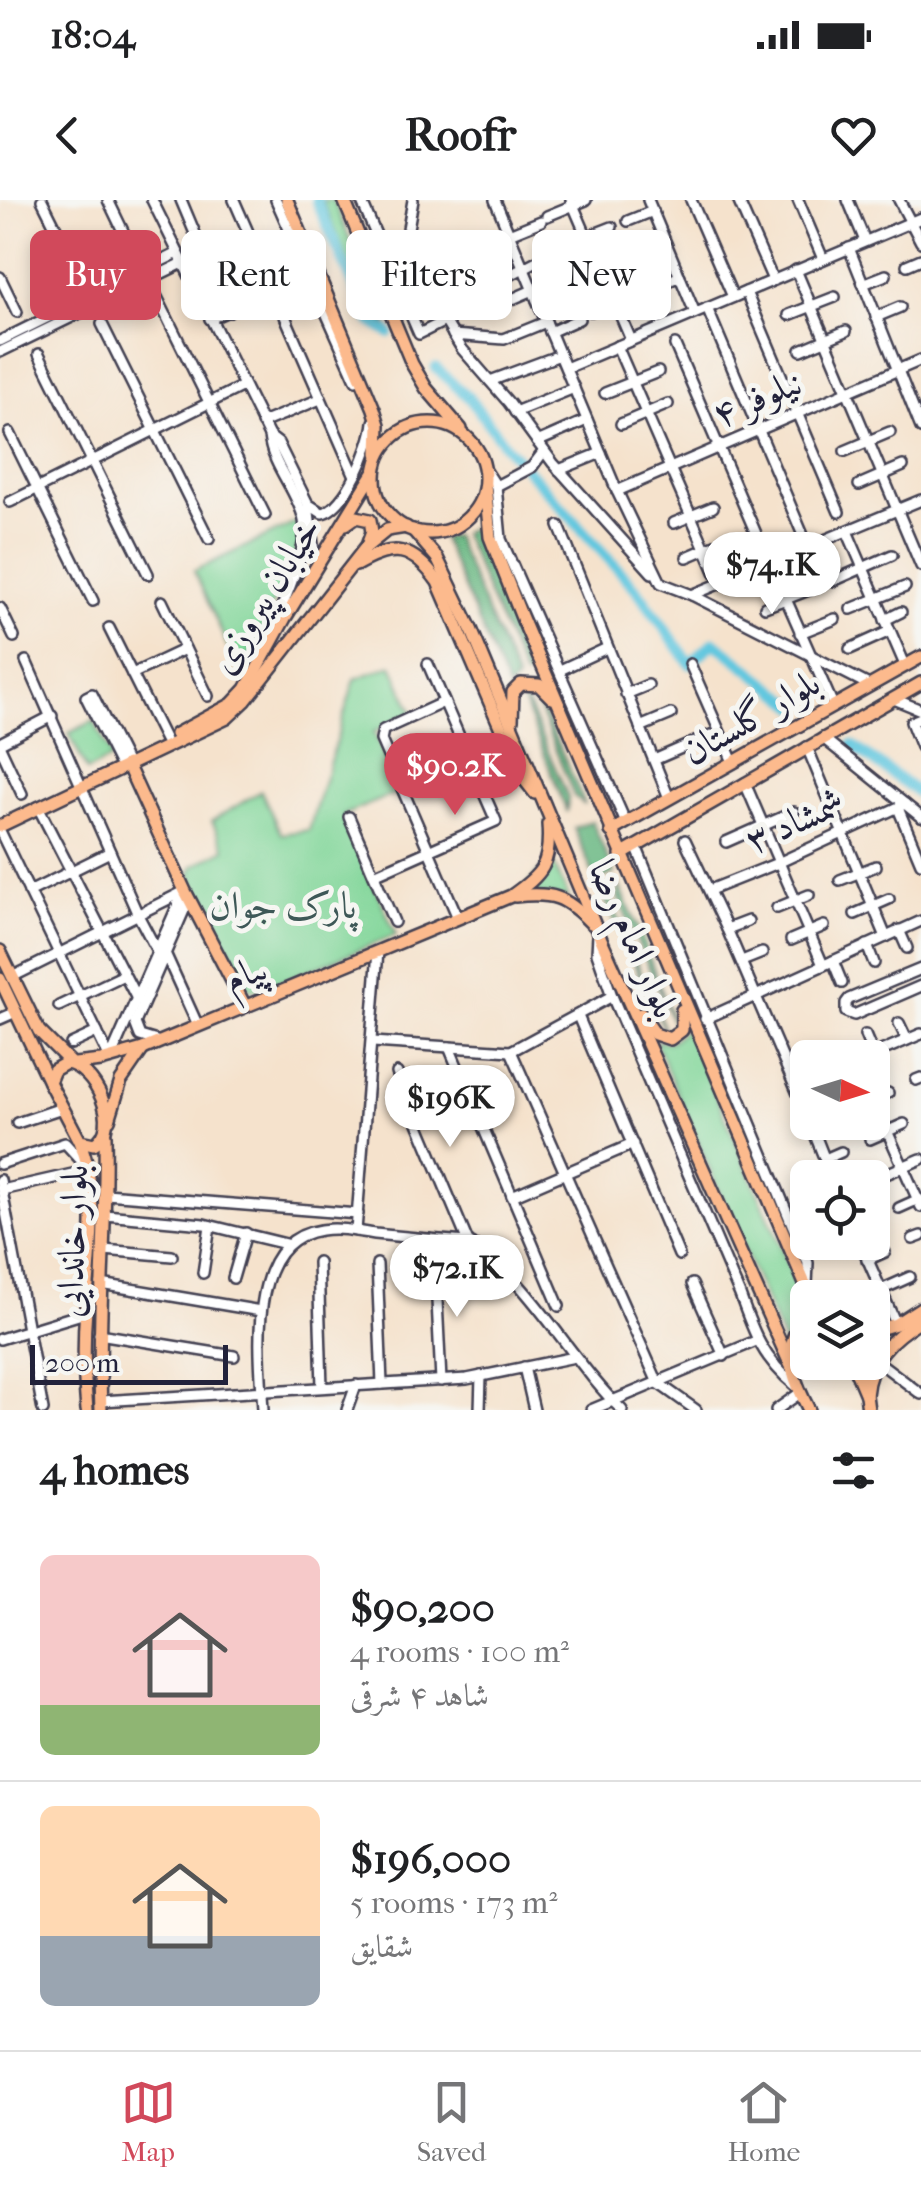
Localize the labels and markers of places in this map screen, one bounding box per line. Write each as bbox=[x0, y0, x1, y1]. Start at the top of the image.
pin: $74.1K bbox=[691, 532, 853, 617]
pin: $90.2K bbox=[374, 733, 536, 818]
pin: $196K bbox=[380, 1065, 520, 1150]
pin: $72.1K bbox=[376, 1235, 538, 1320]

